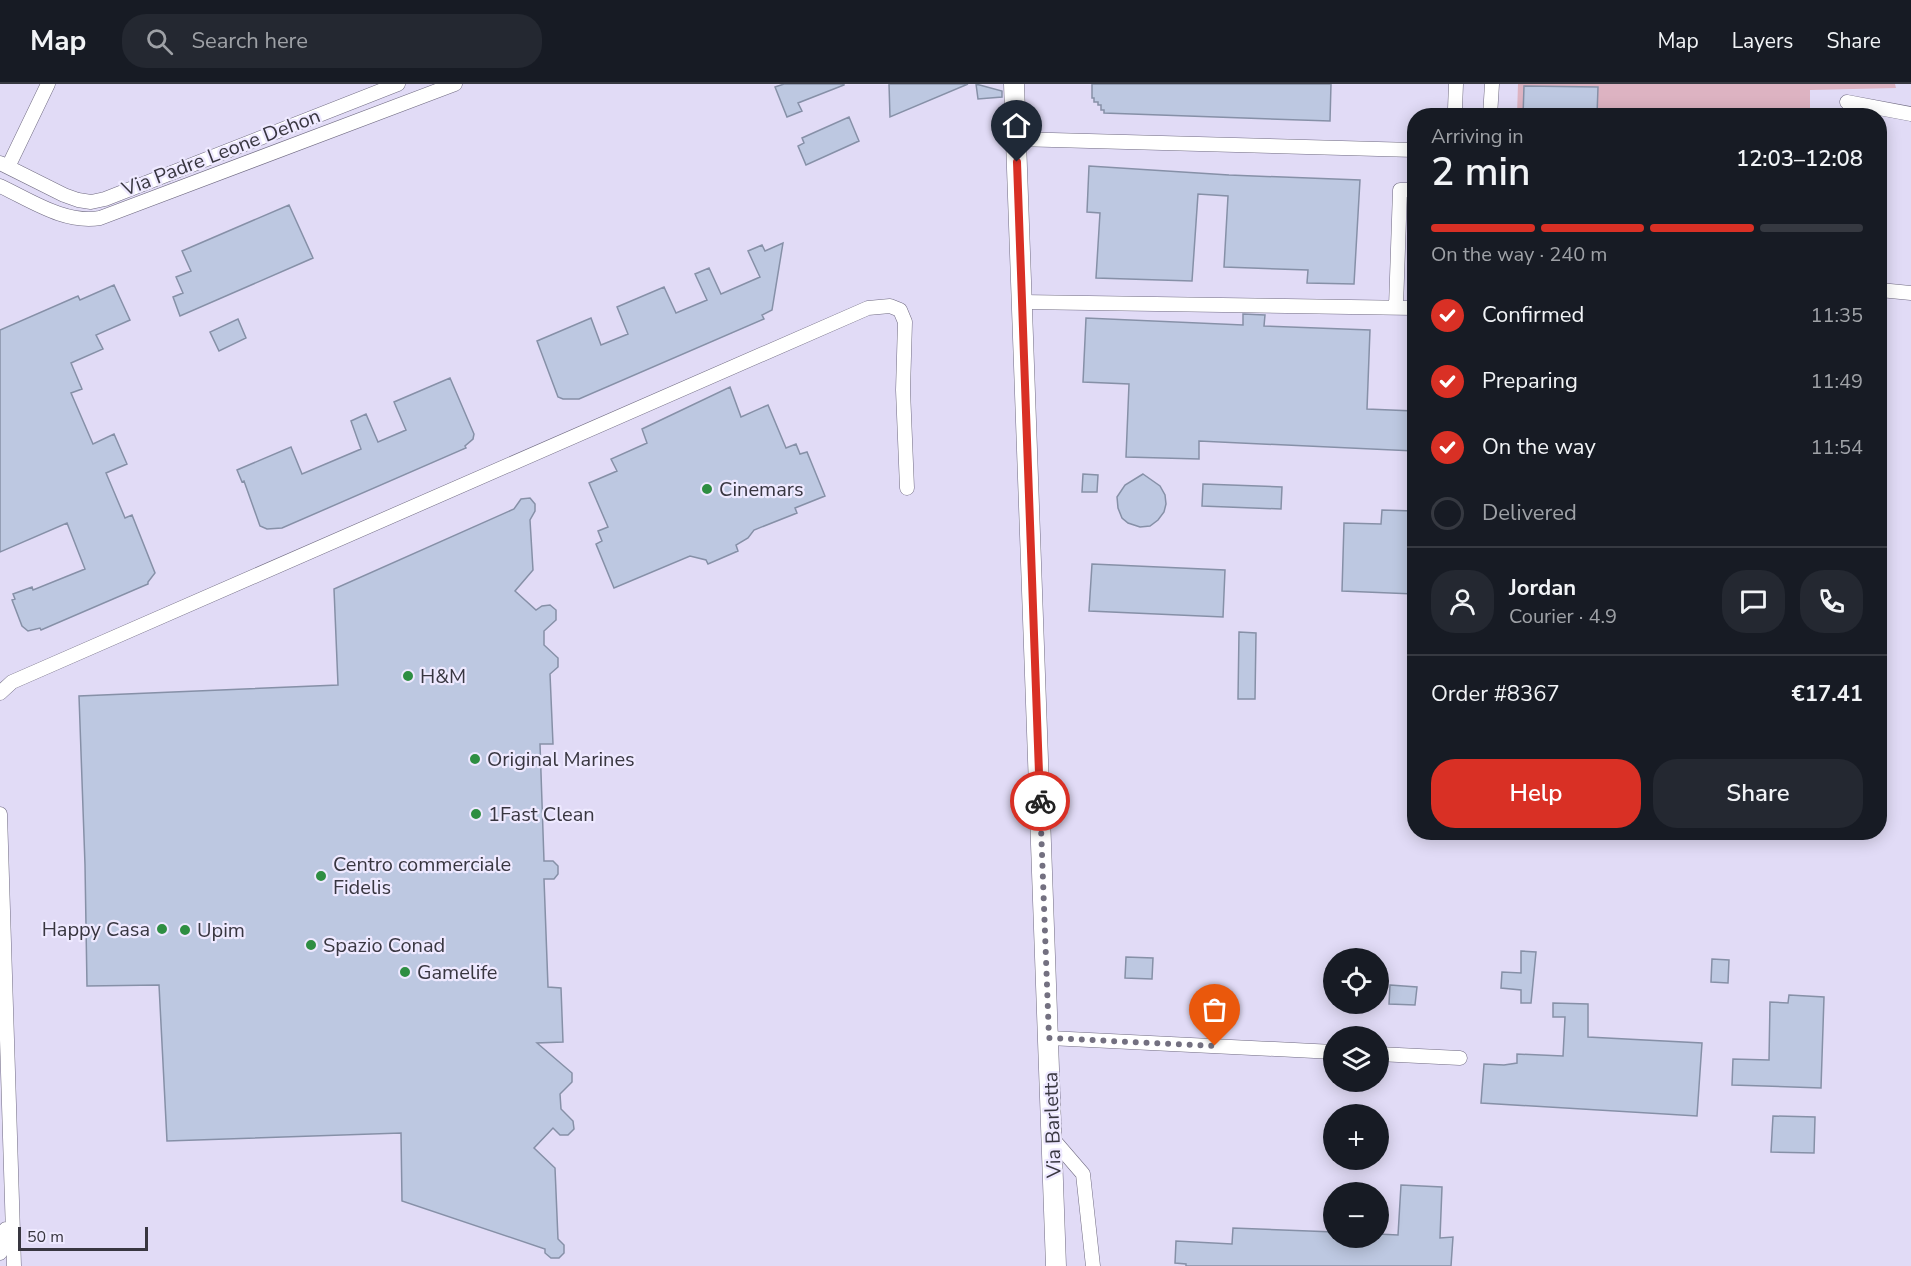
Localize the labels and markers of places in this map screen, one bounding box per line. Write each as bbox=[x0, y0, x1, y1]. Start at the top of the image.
pin bbox=[991, 100, 1042, 162]
place label: Cinemars bbox=[719, 476, 804, 503]
marker: Cinemars bbox=[700, 482, 714, 496]
place label: H&M bbox=[420, 663, 466, 690]
marker: H&M bbox=[401, 669, 415, 683]
place label: Original Marines bbox=[487, 746, 635, 773]
marker: Original Marines bbox=[468, 752, 482, 766]
place label: 1Fast Clean bbox=[488, 801, 595, 828]
marker: 1Fast Clean bbox=[469, 807, 483, 821]
place label: Centro commerciale Fidelis bbox=[333, 851, 511, 901]
marker: Centro commerciale Fidelis bbox=[314, 869, 328, 883]
place label: Happy Casa bbox=[42, 916, 150, 943]
place label: Upim bbox=[197, 917, 245, 944]
marker: Happy Casa bbox=[155, 922, 169, 936]
marker: Upim bbox=[178, 923, 192, 937]
place label: Spazio Conad bbox=[323, 932, 445, 959]
marker: Spazio Conad bbox=[304, 938, 318, 952]
place label: Gamelife bbox=[417, 959, 497, 986]
marker: Gamelife bbox=[398, 965, 412, 979]
pin bbox=[1189, 984, 1240, 1046]

